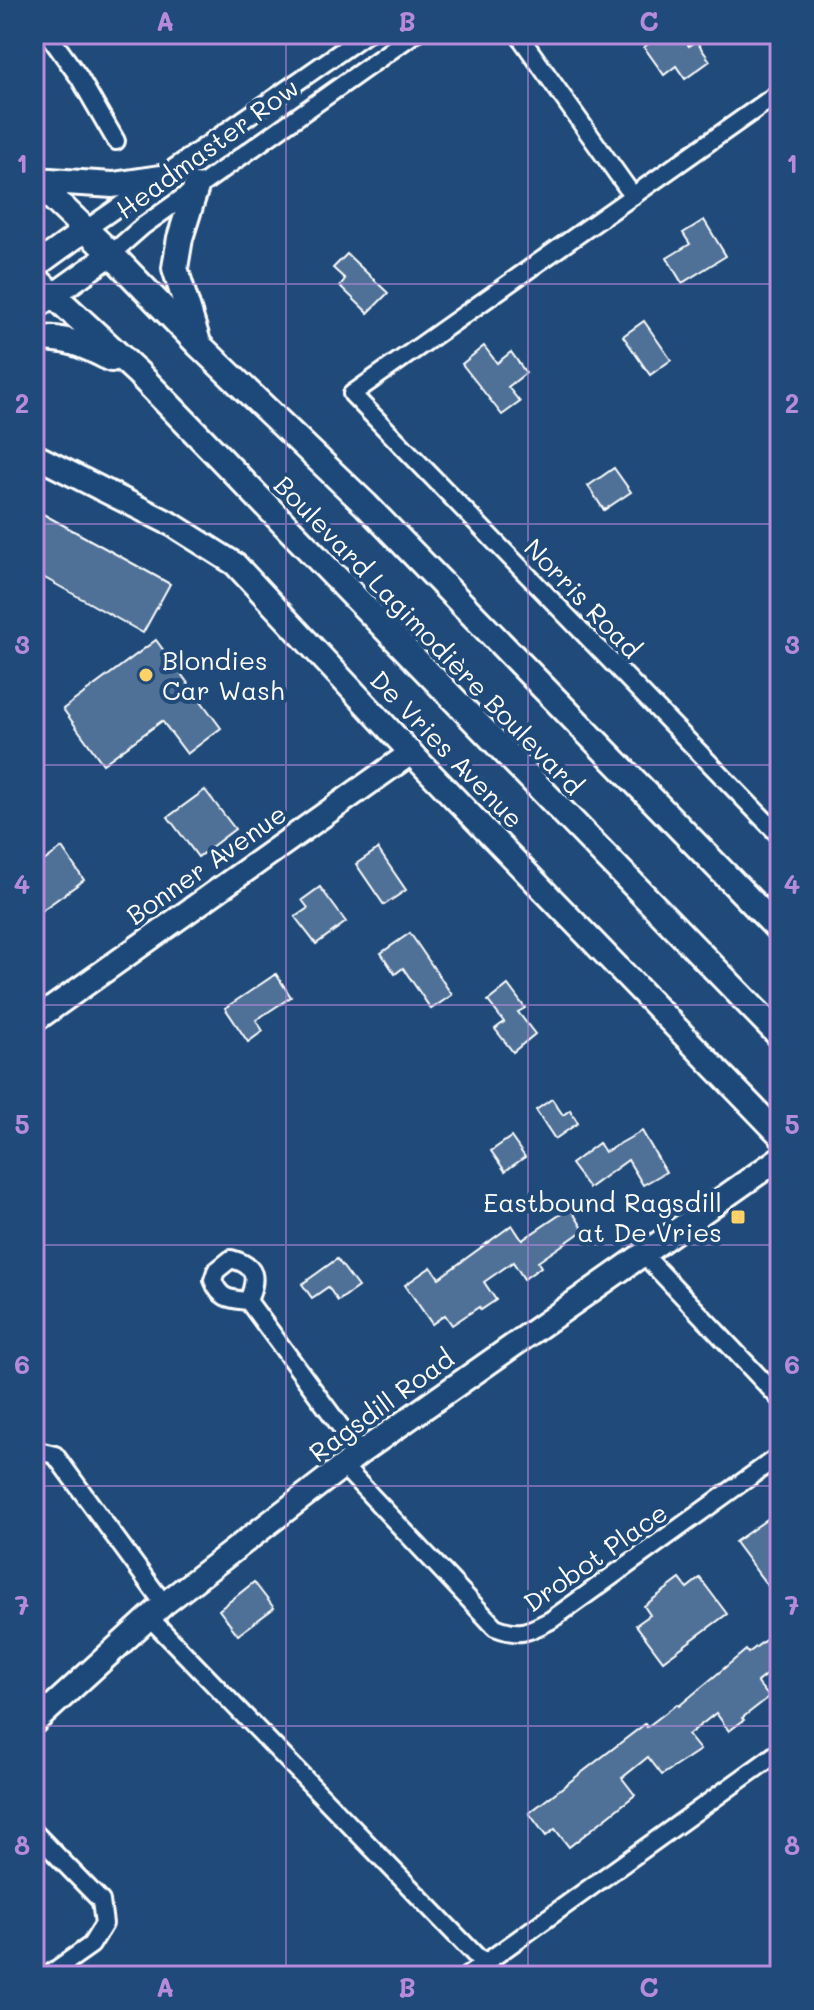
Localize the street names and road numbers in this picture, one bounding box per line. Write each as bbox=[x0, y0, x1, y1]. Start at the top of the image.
street label: Headmaster Row bbox=[109, 70, 305, 226]
street label: Boulevard Lagimodière Boulevard bbox=[267, 468, 591, 802]
street label: Norris Road bbox=[517, 531, 649, 665]
street label: De Vries Avenue bbox=[363, 663, 531, 835]
street label: Bonner Avenue bbox=[119, 796, 293, 932]
street label: Ragsdill Road bbox=[302, 1341, 460, 1469]
street label: Drobot Place bbox=[516, 1495, 674, 1619]

